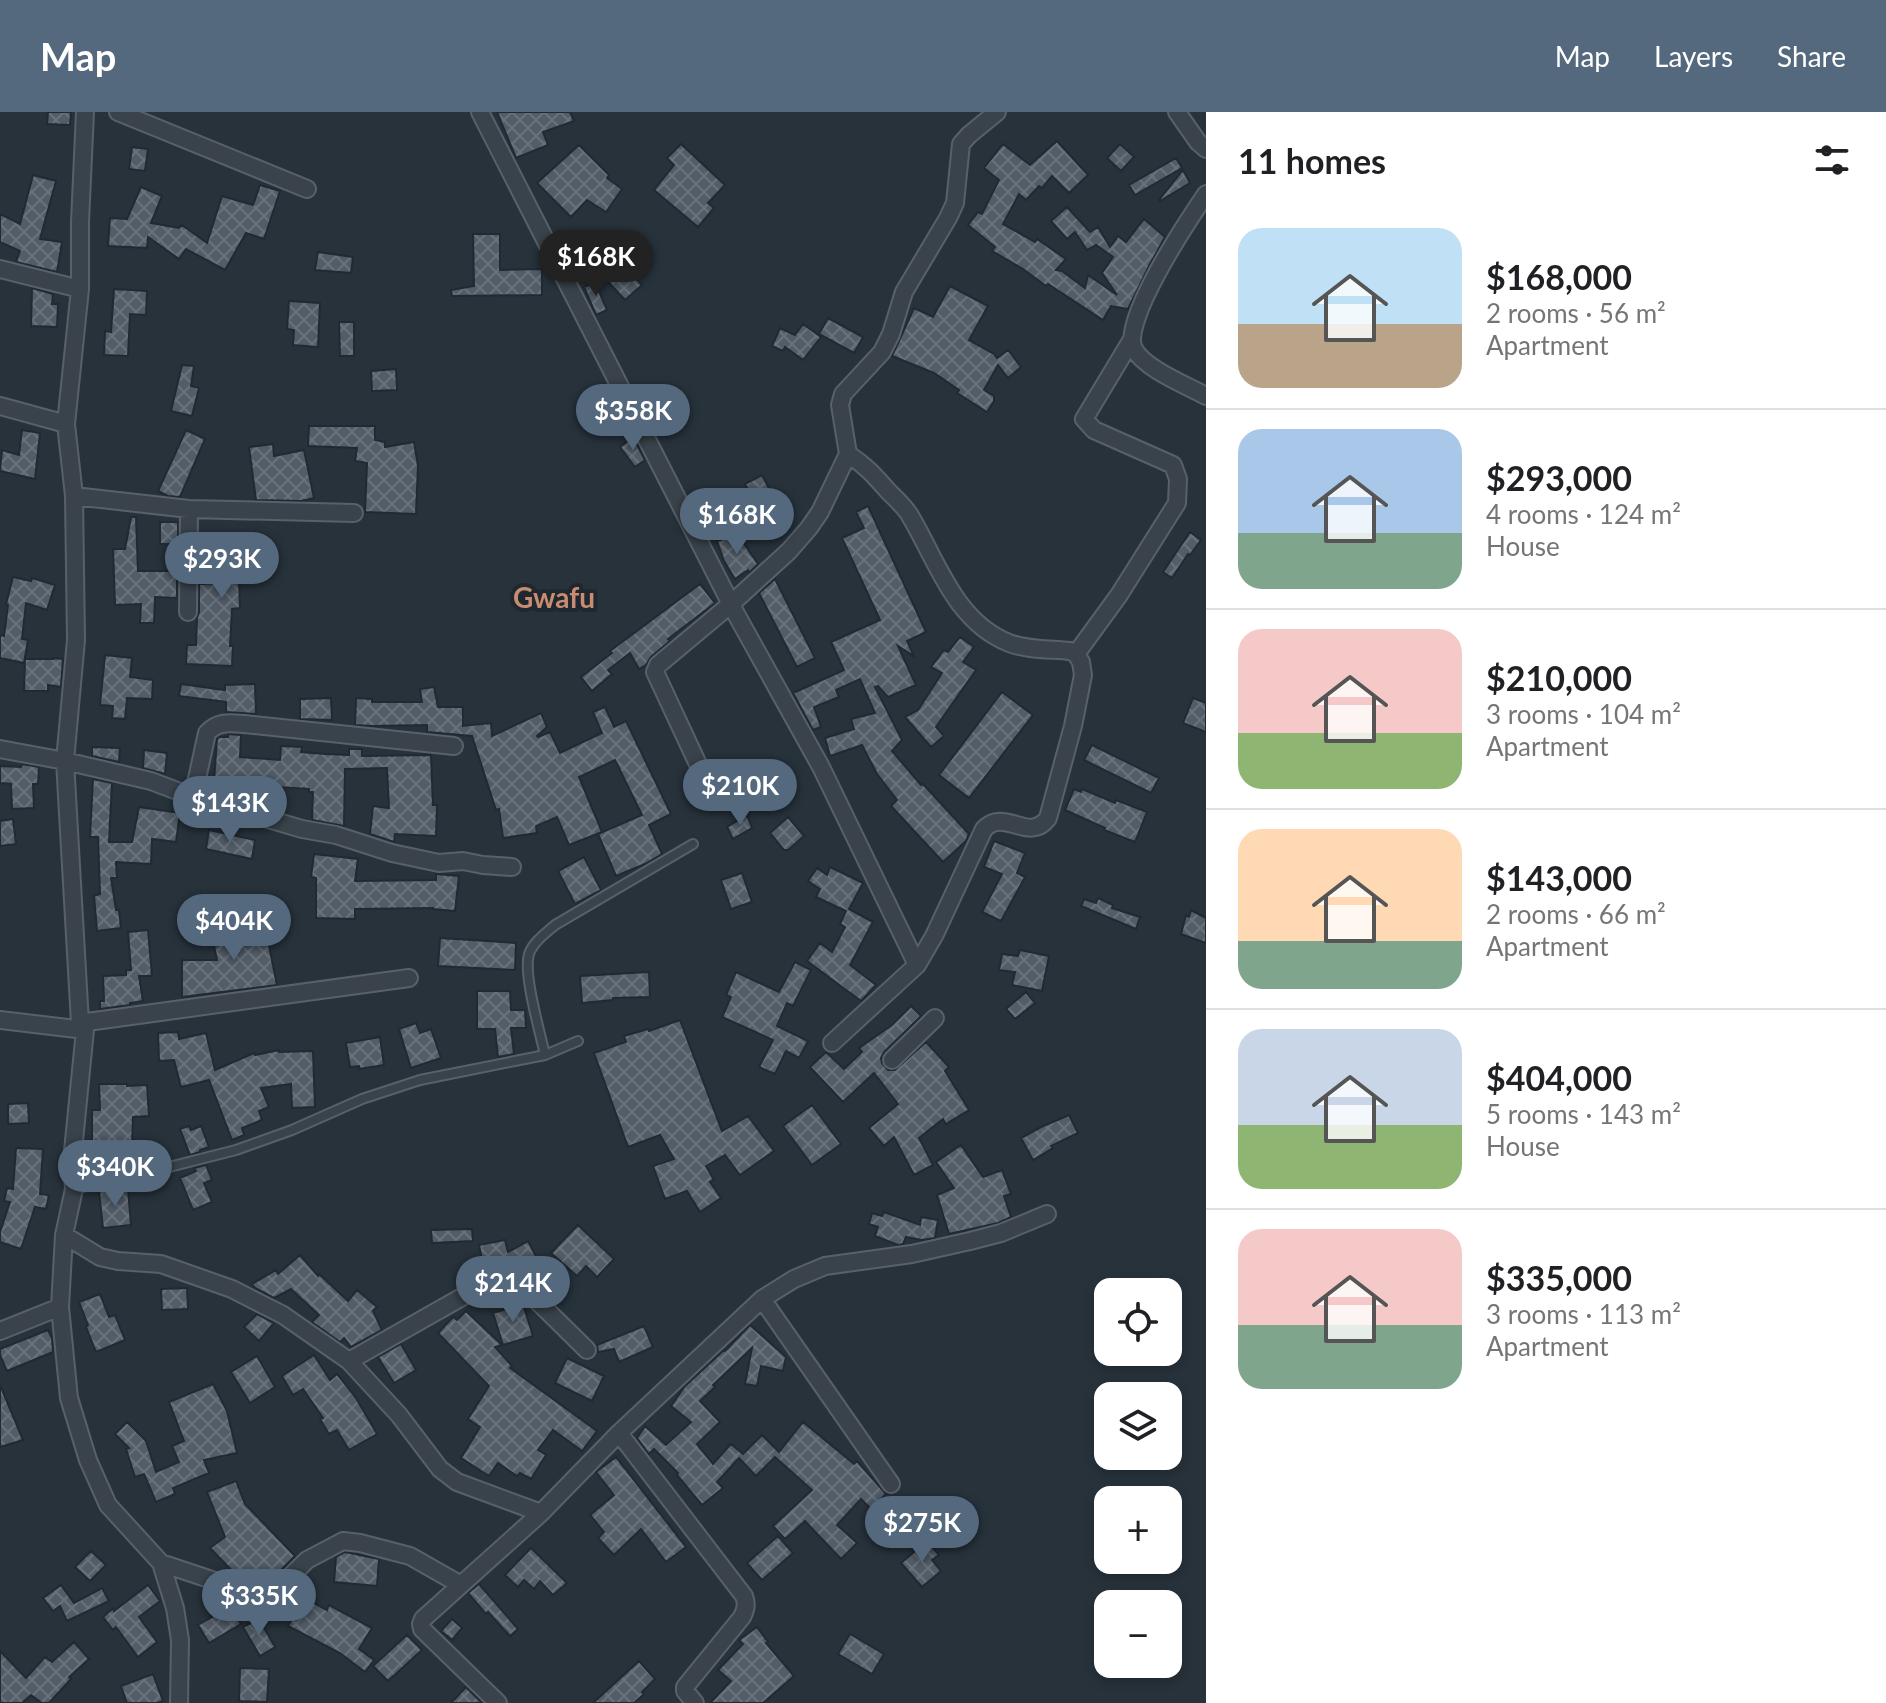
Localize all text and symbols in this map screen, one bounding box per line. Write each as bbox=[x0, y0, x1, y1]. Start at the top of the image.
text: Map bbox=[40, 33, 116, 79]
text: Map bbox=[1555, 39, 1610, 73]
text: Layers bbox=[1654, 39, 1733, 73]
text: Share bbox=[1777, 39, 1846, 73]
icon: filters bbox=[1810, 138, 1854, 182]
text: 11 homes bbox=[1238, 140, 1386, 181]
pin: $168K bbox=[540, 230, 652, 298]
text: $168K bbox=[557, 240, 635, 272]
text: $168,000 bbox=[1486, 256, 1632, 297]
icon: home bbox=[1302, 260, 1398, 356]
text: 2 rooms · 56 m² bbox=[1486, 297, 1666, 329]
text: Apartment bbox=[1486, 329, 1609, 361]
pin: $358K bbox=[577, 384, 689, 452]
text: $358K bbox=[594, 394, 672, 426]
text: $293,000 bbox=[1486, 457, 1632, 498]
icon: home bbox=[1302, 461, 1398, 557]
pin: $168K bbox=[681, 488, 793, 556]
text: $168K bbox=[698, 498, 776, 530]
text: 4 rooms · 124 m² bbox=[1486, 498, 1681, 530]
text: House bbox=[1486, 530, 1560, 562]
pin: $293K bbox=[166, 532, 278, 600]
text: $293K bbox=[183, 542, 261, 574]
district label: Gwafu bbox=[513, 580, 595, 614]
text: $210,000 bbox=[1486, 657, 1632, 698]
icon: home bbox=[1302, 661, 1398, 757]
text: 3 rooms · 104 m² bbox=[1486, 698, 1681, 730]
text: Apartment bbox=[1486, 730, 1609, 762]
pin: $210K bbox=[684, 759, 796, 827]
text: $210K bbox=[701, 769, 779, 801]
pin: $143K bbox=[174, 776, 286, 844]
text: $143K bbox=[191, 786, 269, 818]
text: $143,000 bbox=[1486, 857, 1632, 898]
icon: home bbox=[1302, 861, 1398, 957]
pin: $404K bbox=[178, 894, 290, 962]
text: 2 rooms · 66 m² bbox=[1486, 898, 1666, 930]
text: $404K bbox=[195, 904, 273, 936]
text: Apartment bbox=[1486, 930, 1609, 962]
text: $404,000 bbox=[1486, 1057, 1632, 1098]
icon: home bbox=[1302, 1061, 1398, 1157]
text: 5 rooms · 143 m² bbox=[1486, 1098, 1681, 1130]
text: House bbox=[1486, 1130, 1560, 1162]
pin: $340K bbox=[59, 1140, 171, 1208]
text: $340K bbox=[76, 1150, 154, 1182]
pin: $214K bbox=[457, 1256, 569, 1324]
text: $335,000 bbox=[1486, 1257, 1632, 1298]
icon: home bbox=[1302, 1261, 1398, 1357]
text: $214K bbox=[474, 1266, 552, 1298]
map controls bbox=[1094, 1278, 1182, 1678]
button: locate bbox=[1094, 1278, 1182, 1366]
text: 3 rooms · 113 m² bbox=[1486, 1298, 1681, 1330]
text: Apartment bbox=[1486, 1330, 1609, 1362]
button: layers bbox=[1094, 1382, 1182, 1470]
button: + bbox=[1094, 1486, 1182, 1574]
pin: $275K bbox=[866, 1496, 978, 1564]
text: $275K bbox=[883, 1506, 961, 1538]
pin: $335K bbox=[203, 1569, 315, 1637]
text: $335K bbox=[220, 1579, 298, 1611]
button: − bbox=[1094, 1590, 1182, 1678]

